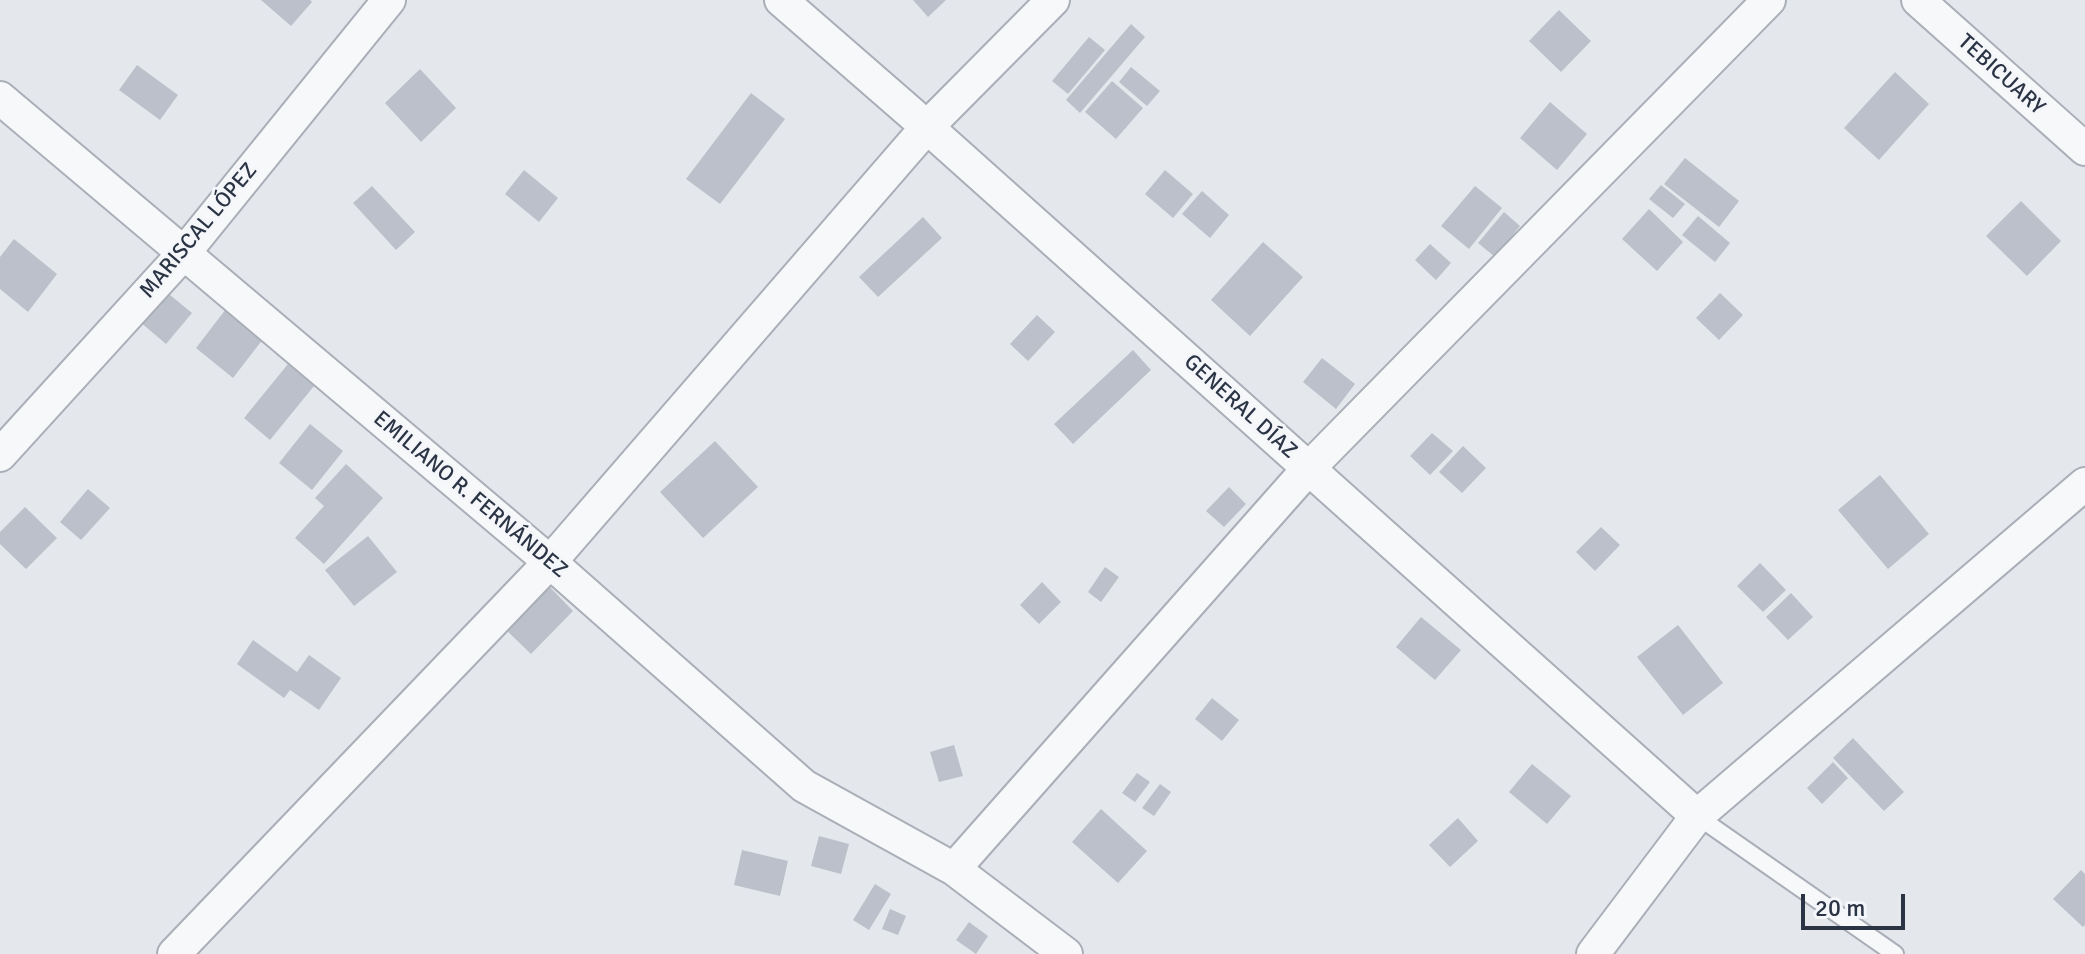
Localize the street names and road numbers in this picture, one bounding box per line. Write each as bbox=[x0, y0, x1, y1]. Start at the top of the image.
street label: TEBICUARY bbox=[1952, 29, 2050, 121]
street label: MARISCAL LÓPEZ bbox=[135, 158, 263, 304]
street label: GENERAL DÍAZ bbox=[1178, 349, 1302, 465]
street label: EMILIANO R. FERNÁNDEZ bbox=[367, 406, 573, 584]

